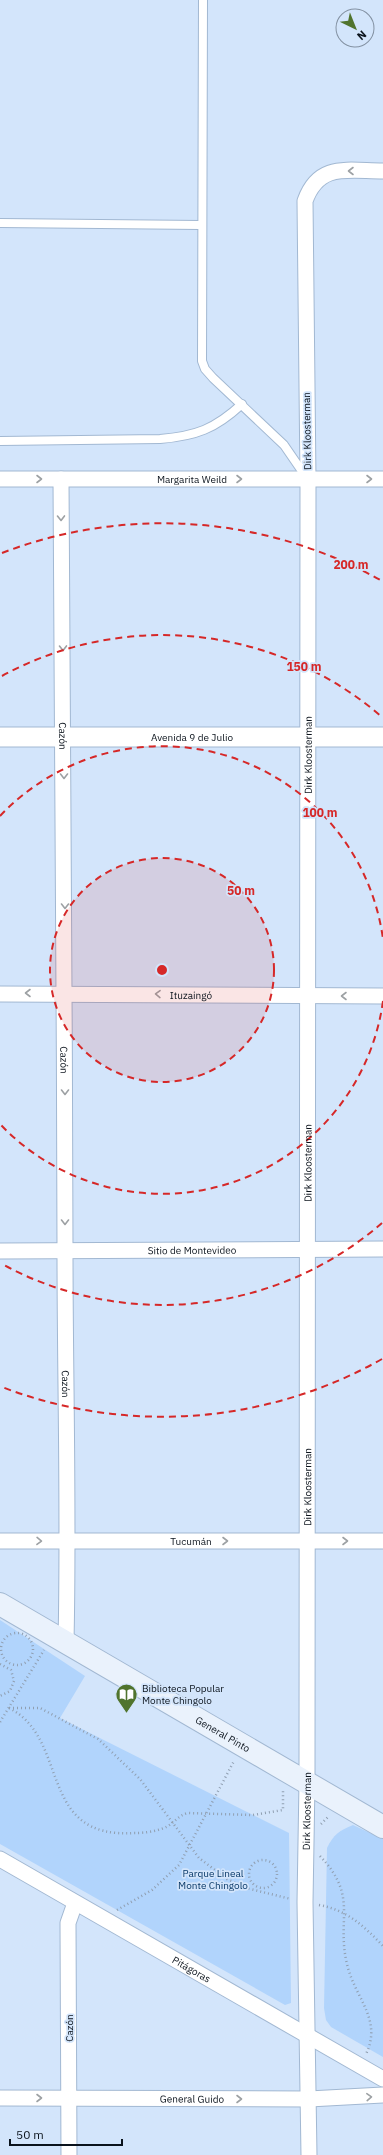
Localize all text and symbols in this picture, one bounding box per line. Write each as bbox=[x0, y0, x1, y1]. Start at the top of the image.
north arrow bbox=[335, 8, 375, 48]
text: N bbox=[354, 27, 370, 43]
one-way arrow bbox=[348, 167, 354, 175]
street label: Dirk Kloosterman bbox=[300, 392, 314, 470]
street label: Margarita Weild bbox=[157, 473, 227, 486]
one-way arrow bbox=[36, 475, 42, 483]
one-way arrow bbox=[236, 475, 242, 483]
one-way arrow bbox=[366, 475, 372, 483]
one-way arrow bbox=[57, 515, 66, 521]
text: 200 m bbox=[333, 557, 369, 572]
one-way arrow bbox=[59, 645, 67, 651]
text: 150 m bbox=[286, 659, 322, 674]
street label: Dirk Kloosterman bbox=[301, 716, 314, 794]
street label: Cazón bbox=[57, 722, 70, 750]
street label: Avenida 9 de Julio bbox=[151, 731, 233, 744]
one-way arrow bbox=[60, 773, 68, 779]
text: 100 m bbox=[302, 805, 338, 820]
text: 50 m bbox=[227, 883, 255, 898]
one-way arrow bbox=[61, 903, 69, 909]
centre of rings bbox=[155, 963, 169, 977]
street label: Ituzaingó bbox=[170, 988, 213, 1002]
one-way arrow bbox=[25, 989, 31, 997]
one-way arrow bbox=[155, 990, 161, 998]
one-way arrow bbox=[341, 992, 347, 1000]
street label: Cazón bbox=[58, 1046, 71, 1074]
one-way arrow bbox=[61, 1089, 69, 1095]
street label: Dirk Kloosterman bbox=[301, 1124, 314, 1202]
one-way arrow bbox=[61, 1219, 69, 1225]
street label: Sitio de Montevideo bbox=[148, 1243, 237, 1257]
street label: Cazón bbox=[59, 1370, 73, 1398]
street label: Dirk Kloosterman bbox=[301, 1448, 314, 1526]
street label: Tucumán bbox=[170, 1535, 212, 1548]
one-way arrow bbox=[36, 1537, 42, 1545]
one-way arrow bbox=[222, 1537, 228, 1545]
one-way arrow bbox=[342, 1537, 348, 1545]
library icon: Biblioteca Popular Monte Chingolo bbox=[114, 1681, 140, 1714]
place label: Biblioteca Popular Monte Chingolo bbox=[142, 1682, 224, 1707]
street label: General Pinto bbox=[193, 1713, 253, 1755]
street label: Dirk Kloosterman bbox=[299, 1772, 314, 1850]
park label: Parque Lineal Monte Chingolo bbox=[178, 1867, 248, 1892]
street label: Pitágoras bbox=[170, 1953, 213, 1985]
street label: Cazón bbox=[63, 2014, 76, 2042]
street label: General Guido bbox=[160, 2092, 225, 2105]
one-way arrow bbox=[366, 2092, 372, 2101]
one-way arrow bbox=[36, 2094, 42, 2102]
one-way arrow bbox=[236, 2095, 242, 2103]
scale bar bbox=[10, 2121, 122, 2147]
text: 50 m bbox=[16, 2127, 44, 2142]

